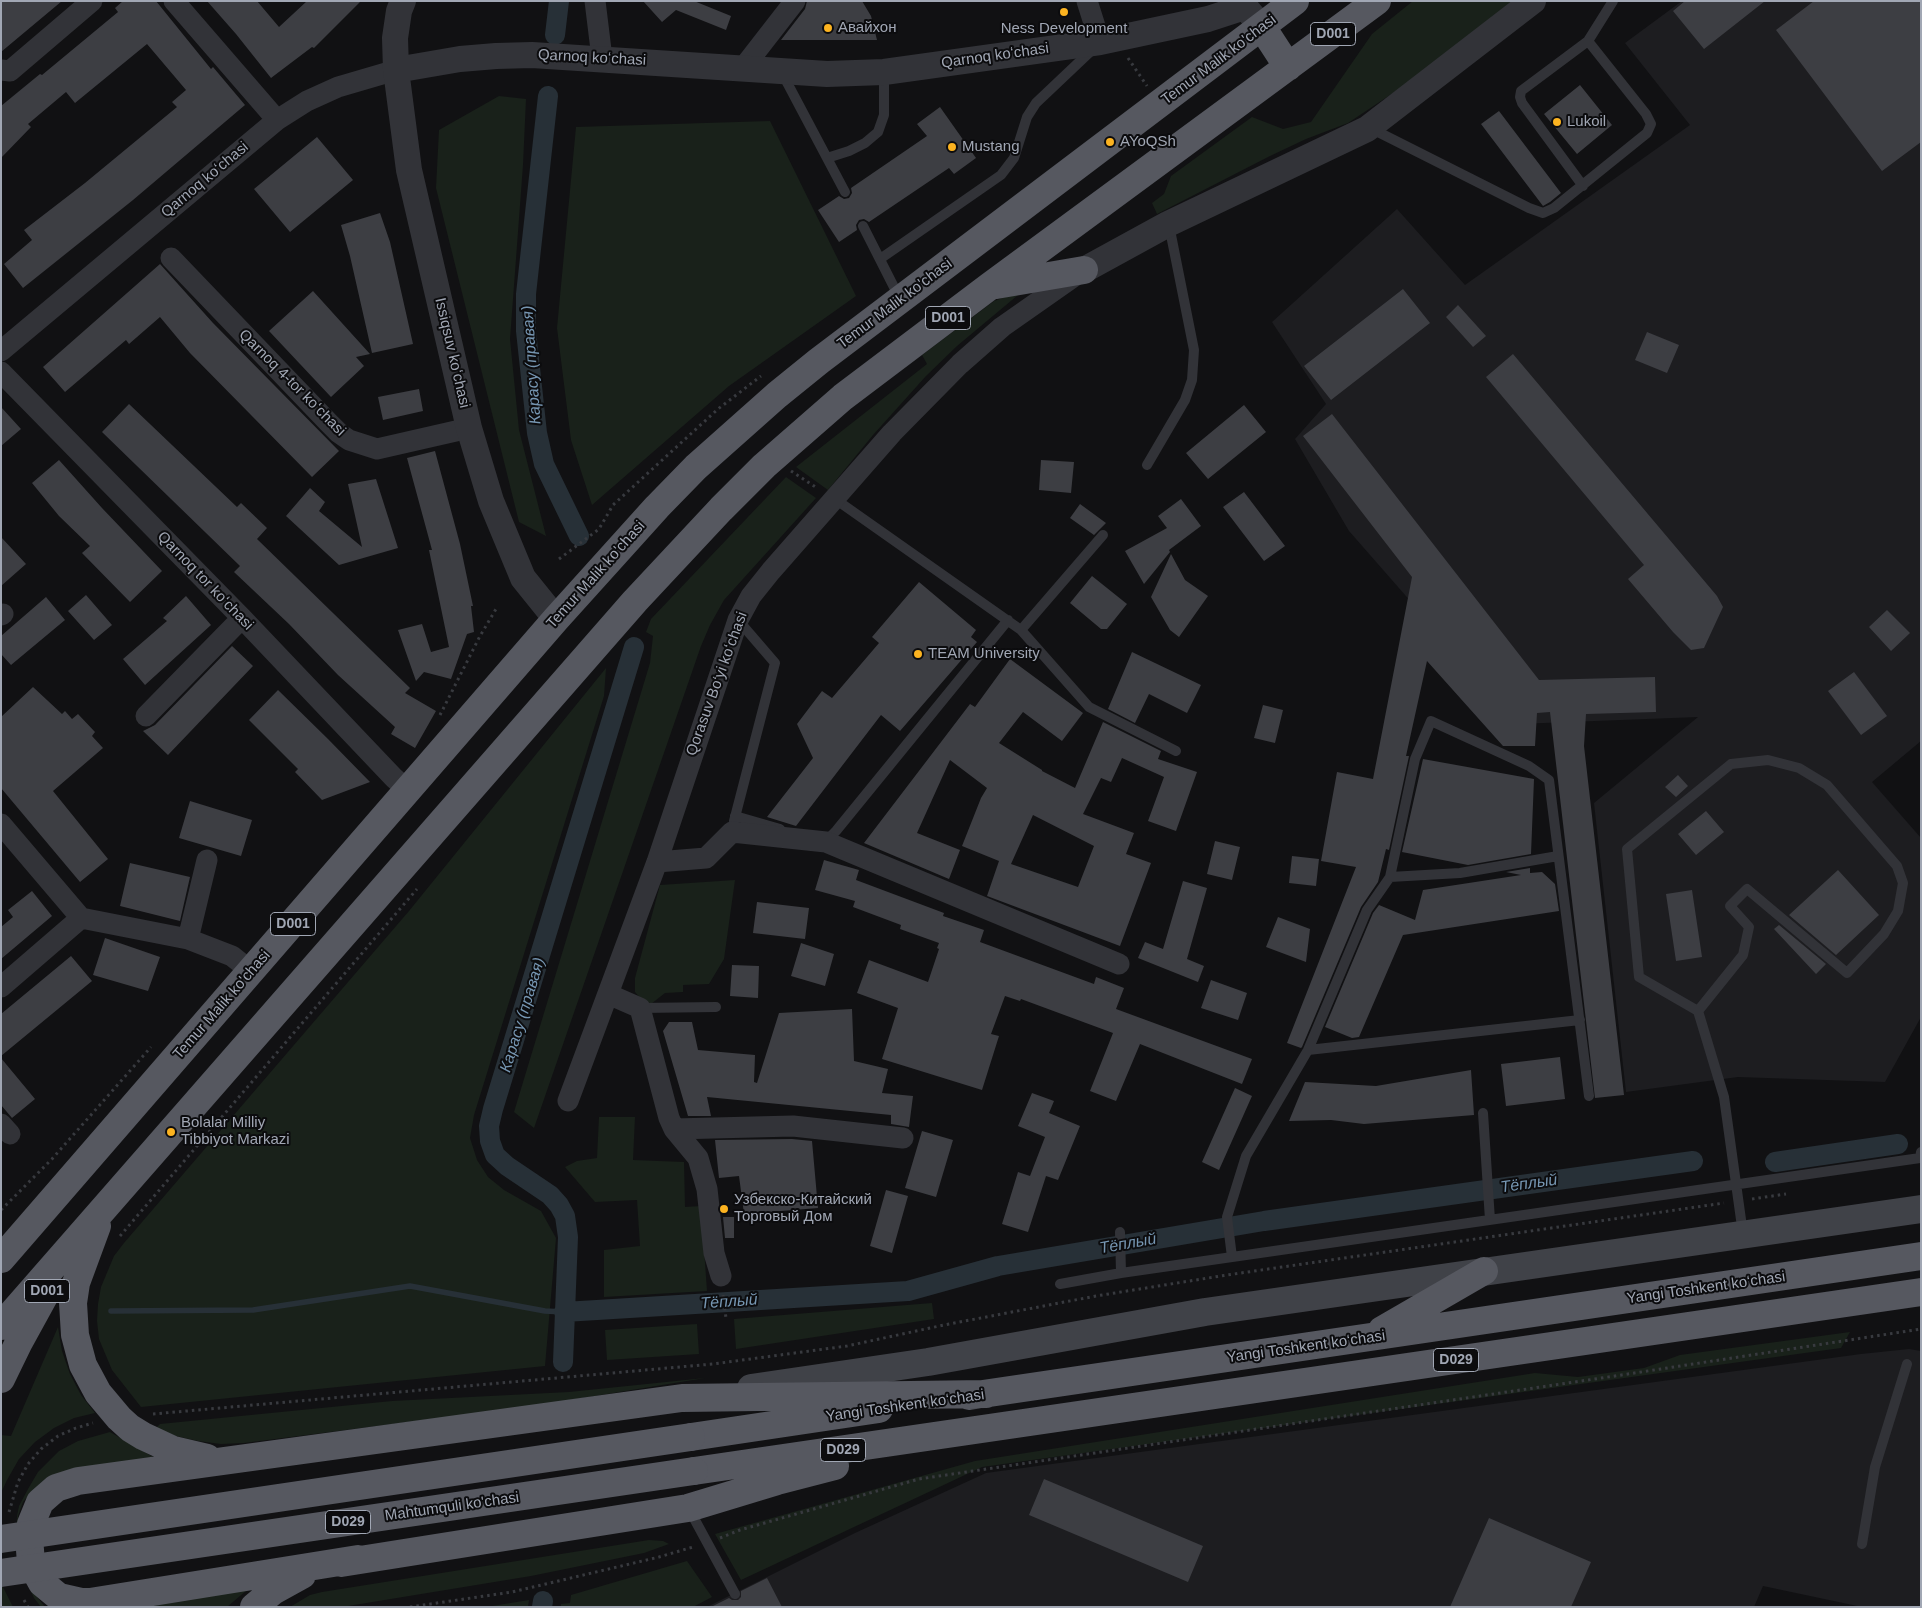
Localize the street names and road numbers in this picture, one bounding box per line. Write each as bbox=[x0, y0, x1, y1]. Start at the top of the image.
street label: Temur Malik ko'chasi bbox=[1158, 11, 1280, 109]
road number: D001 bbox=[1310, 22, 1356, 46]
street label: Qarnoq koʻchasi bbox=[940, 40, 1050, 72]
street label: Qarnoq koʻchasi bbox=[537, 46, 647, 70]
street label: Qarnoq koʻchasi bbox=[158, 138, 252, 222]
street label: Temur Malik ko'chasi bbox=[834, 255, 956, 353]
street label: Issiqsuv koʻchasi bbox=[431, 296, 473, 410]
road number: D001 bbox=[926, 306, 970, 330]
street label: Qarnoq 4-tor koʻchasi bbox=[235, 326, 349, 440]
street label: Temur Malik ko'chasi bbox=[543, 517, 649, 633]
street label: Qarnoq tor koʻchasi bbox=[153, 528, 257, 634]
street label: Qorasuv Bo‘yi koʻchasi bbox=[683, 610, 751, 758]
road number: D001 bbox=[270, 912, 316, 936]
street label: Temur Malik ko'chasi bbox=[170, 947, 274, 1063]
street label: Yangi Toshkent ko‘chasi bbox=[1626, 1268, 1786, 1308]
road number: D001 bbox=[24, 1280, 70, 1302]
street label: Yangi Toshkent ko‘chasi bbox=[1226, 1327, 1386, 1367]
road number: D029 bbox=[1434, 1348, 1478, 1372]
street label: Yangi Toshkent ko‘chasi bbox=[825, 1386, 985, 1426]
road number: D029 bbox=[820, 1438, 866, 1462]
street label: Mahtumquli ko'chasi bbox=[384, 1489, 520, 1525]
road number: D029 bbox=[326, 1510, 370, 1534]

